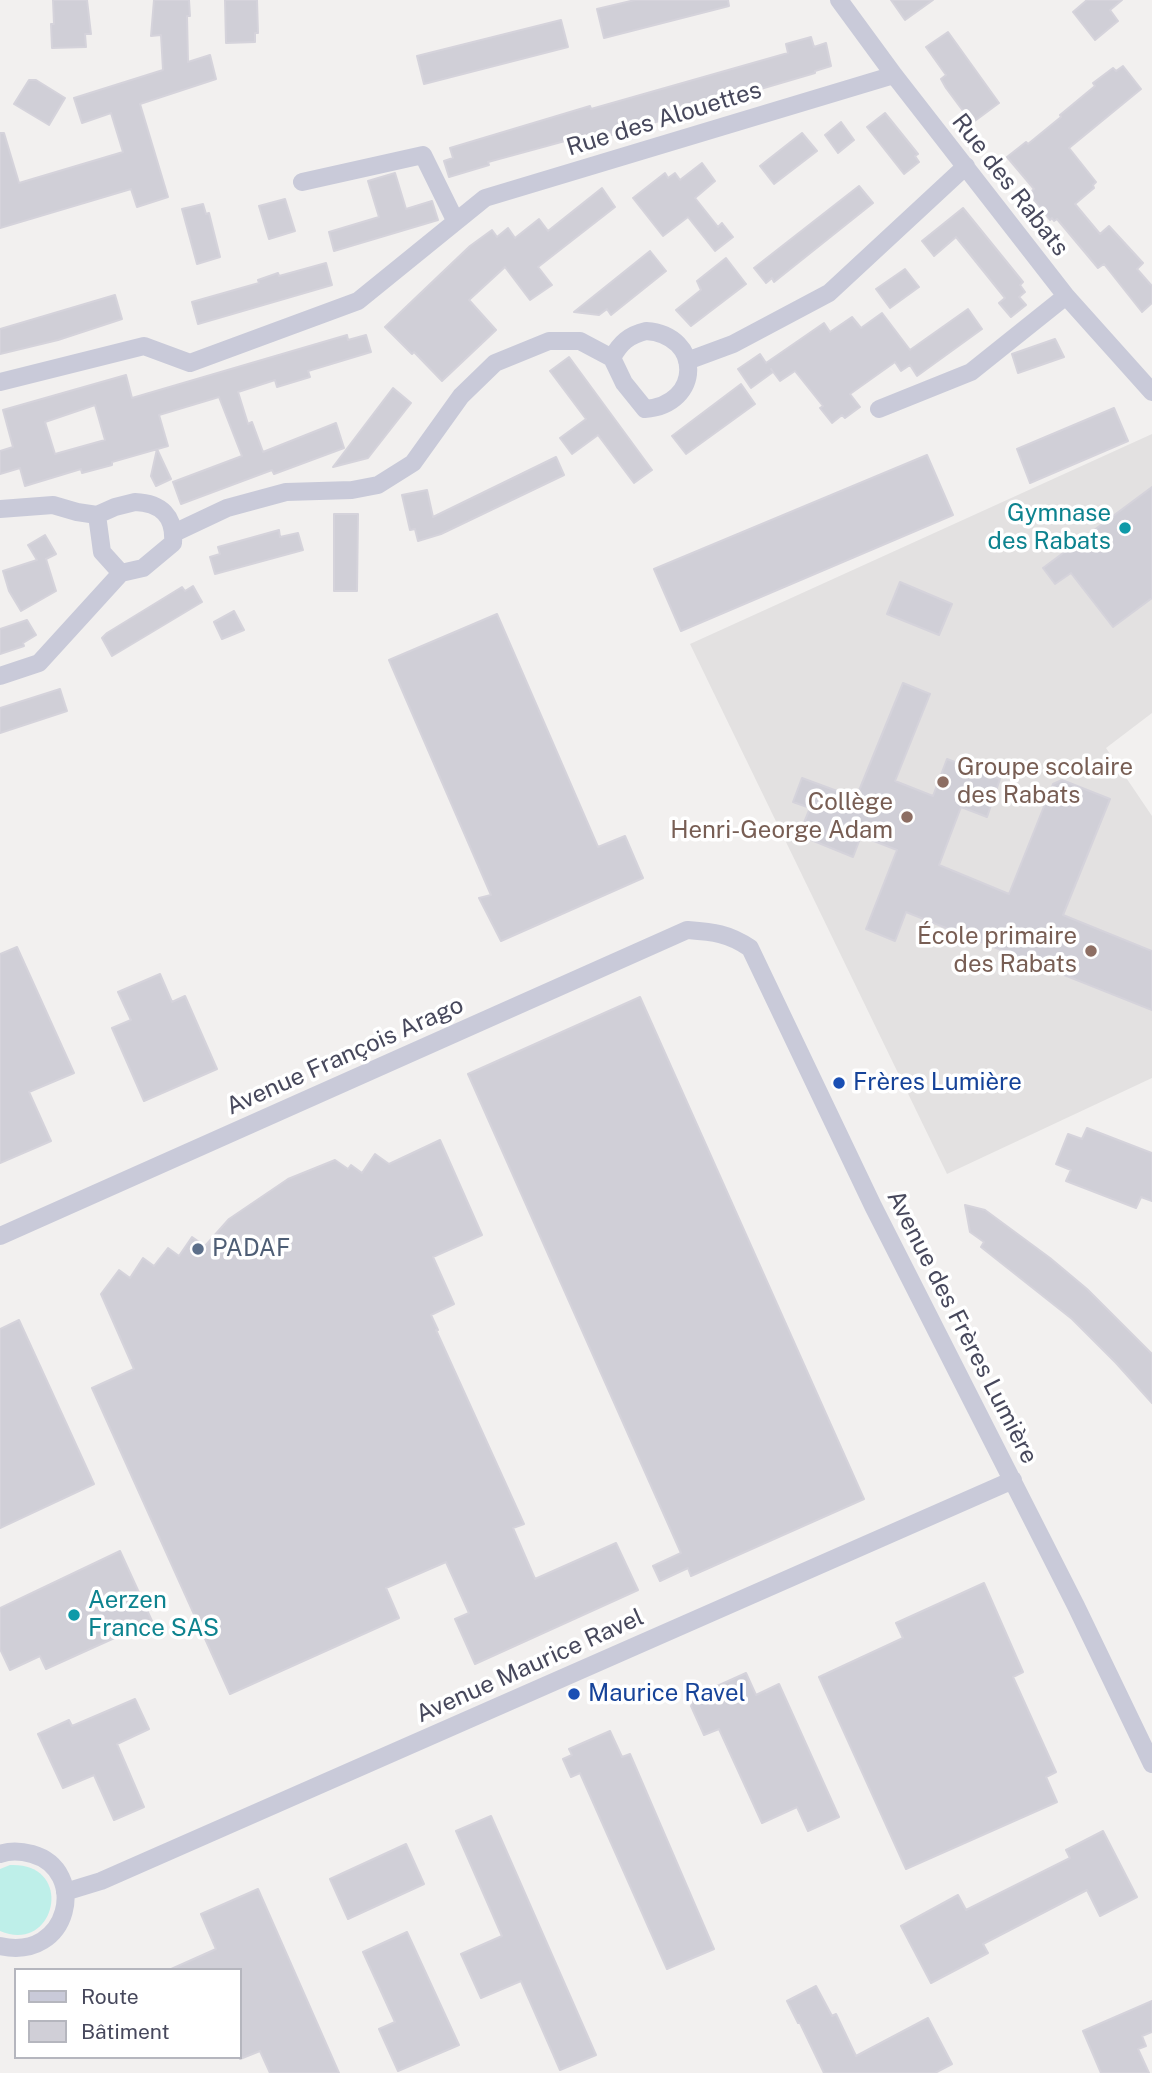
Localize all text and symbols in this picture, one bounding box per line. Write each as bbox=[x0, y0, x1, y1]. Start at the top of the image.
street label: Rue des Alouettes bbox=[563, 76, 765, 162]
street label: Rue des Rabats bbox=[945, 108, 1075, 262]
place label: Gymnase des Rabats bbox=[988, 500, 1111, 556]
marker: Gymnase des Rabats bbox=[1117, 520, 1133, 536]
place label: Groupe scolaire des Rabats bbox=[957, 754, 1133, 810]
marker: Groupe scolaire des Rabats bbox=[935, 774, 951, 790]
place label: Collège Henri-George Adam bbox=[670, 789, 893, 845]
marker: Collège Henri-George Adam bbox=[899, 809, 915, 825]
place label: École primaire des Rabats bbox=[917, 923, 1077, 979]
marker: École primaire des Rabats bbox=[1083, 943, 1099, 959]
street label: Avenue François Arago bbox=[222, 991, 468, 1121]
place label: Frères Lumière bbox=[853, 1069, 1022, 1097]
marker: Frères Lumière bbox=[831, 1075, 847, 1091]
street label: Avenue des Frères Lumière bbox=[880, 1186, 1044, 1468]
place label: PADAF bbox=[212, 1235, 290, 1263]
marker: PADAF bbox=[190, 1241, 206, 1257]
place label: Aerzen France SAS bbox=[88, 1587, 219, 1643]
street label: Avenue Maurice Ravel bbox=[412, 1603, 648, 1729]
marker: Aerzen France SAS bbox=[66, 1607, 82, 1623]
place label: Maurice Ravel bbox=[588, 1680, 746, 1708]
marker: Maurice Ravel bbox=[566, 1686, 582, 1702]
legend bbox=[14, 1968, 242, 2059]
text: Route bbox=[81, 1984, 139, 2009]
text: Bâtiment bbox=[81, 2019, 170, 2044]

